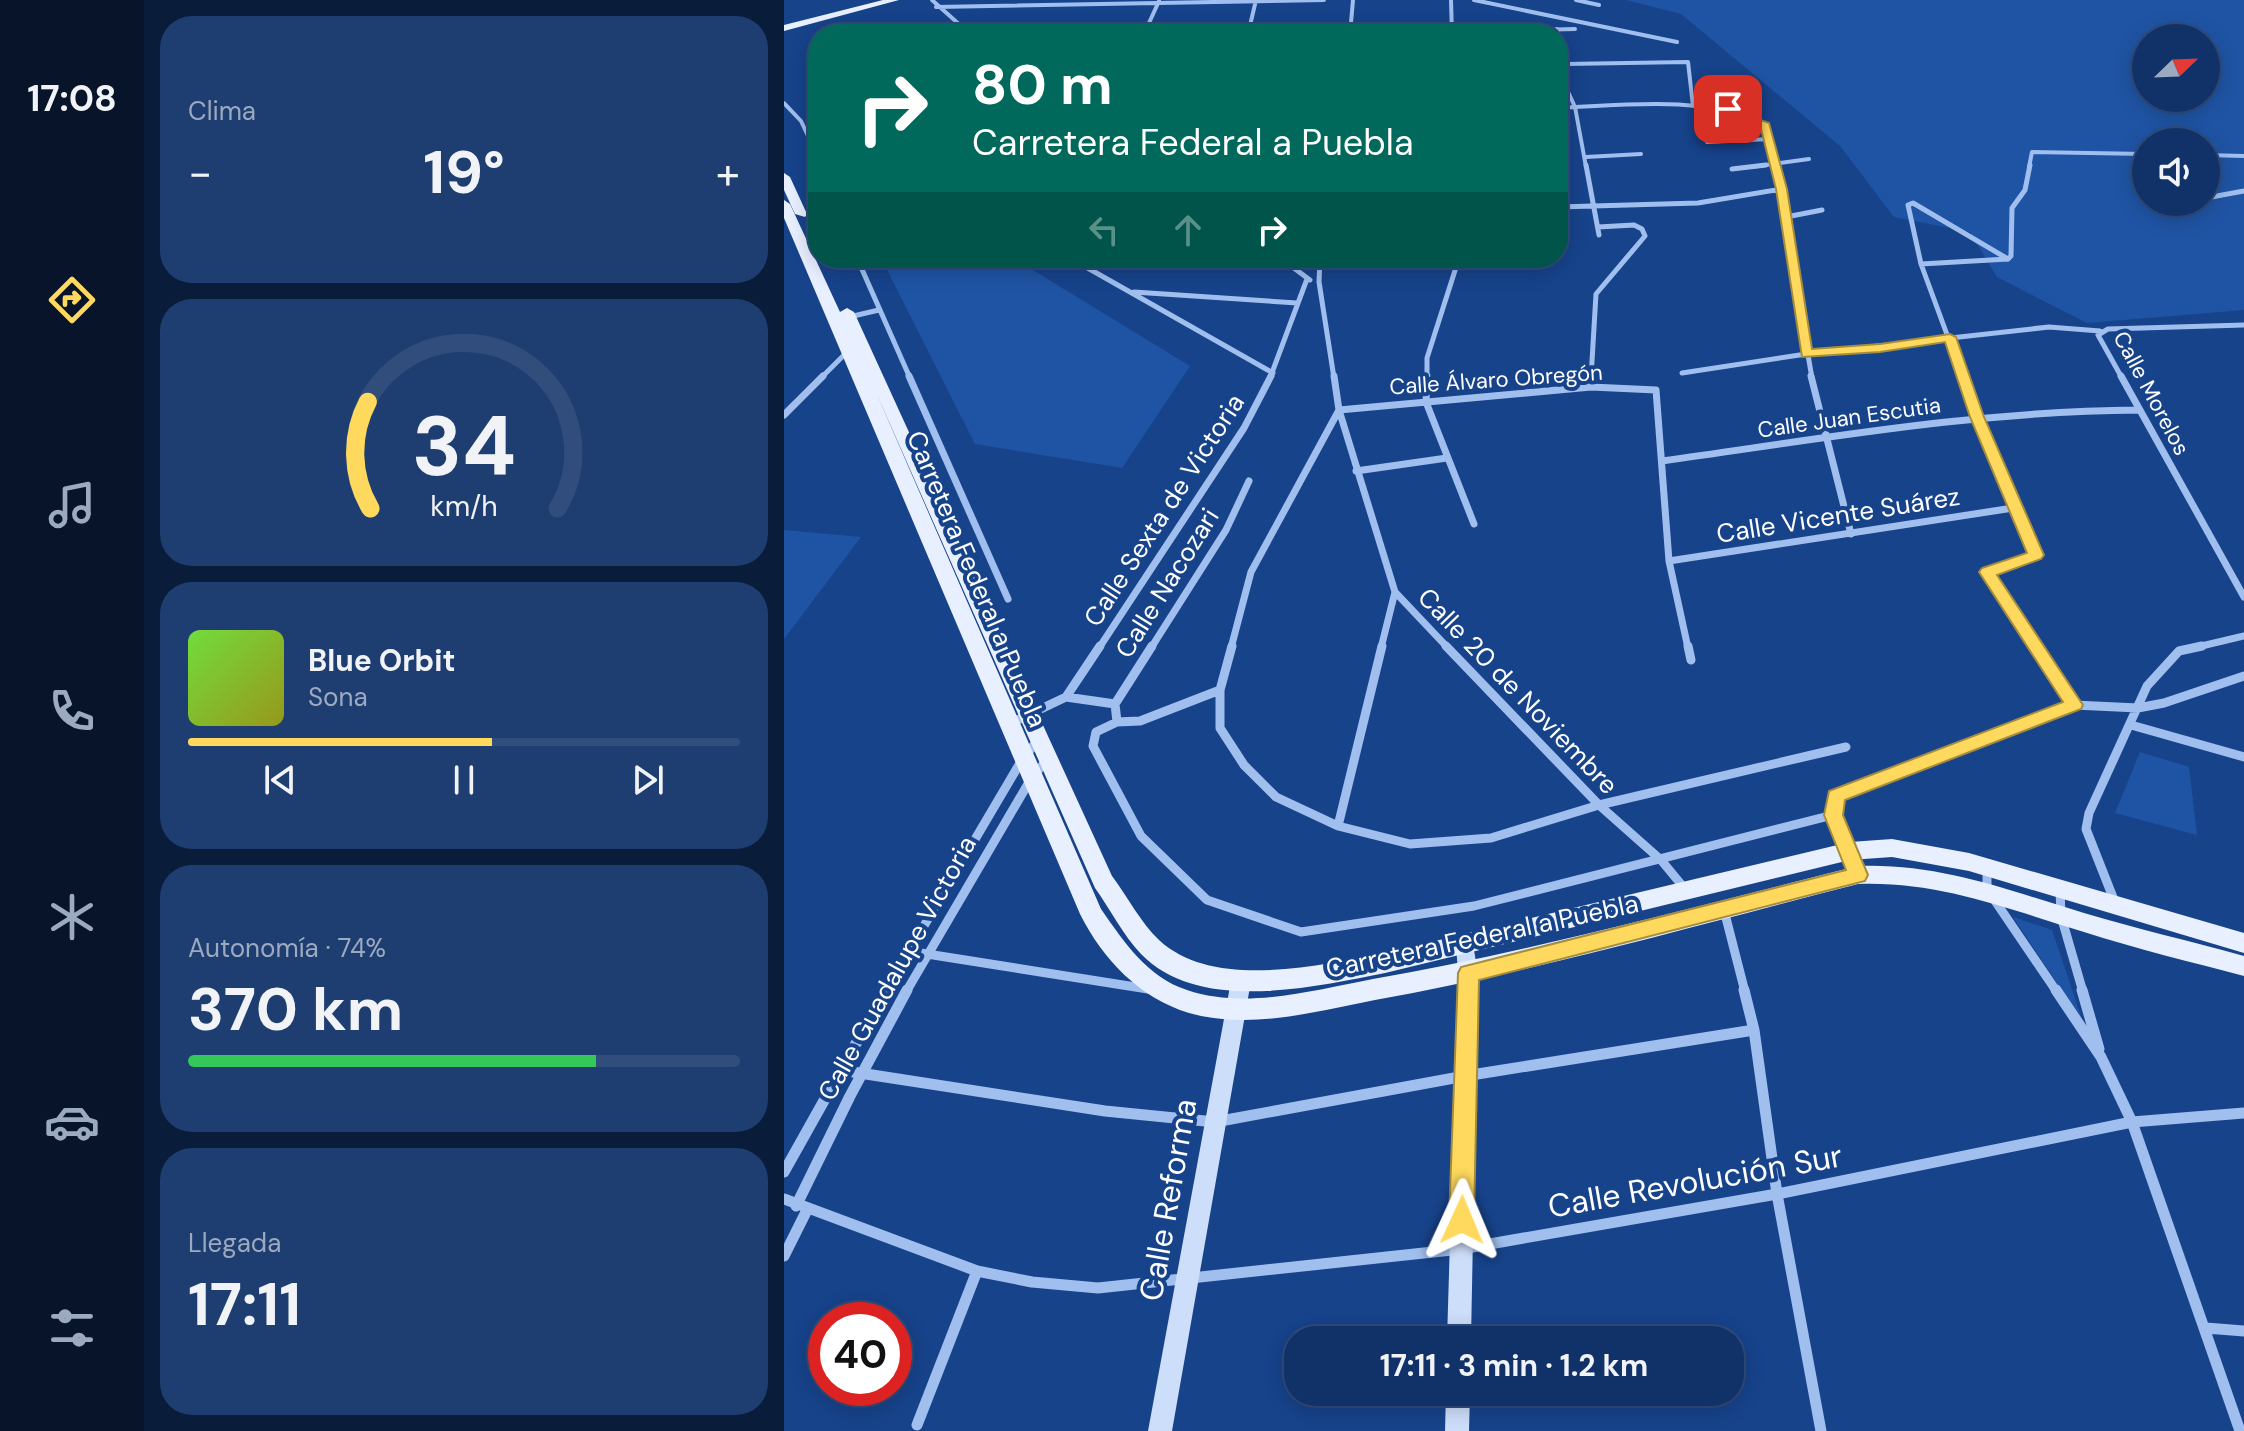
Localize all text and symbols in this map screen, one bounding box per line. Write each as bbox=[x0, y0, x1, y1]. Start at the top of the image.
north arrow bbox=[2132, 24, 2220, 112]
map controls bbox=[2132, 24, 2220, 216]
text: 80 m bbox=[972, 48, 1113, 121]
icon: right bbox=[840, 56, 944, 160]
text: 17:08 bbox=[27, 75, 117, 122]
pin bbox=[1694, 75, 1762, 143]
icon: arrive bbox=[1706, 87, 1750, 131]
text: Clima bbox=[188, 94, 256, 128]
text: Carretera Federal a Puebla bbox=[972, 119, 1413, 166]
button: sound bbox=[2132, 128, 2220, 216]
text: 19° bbox=[423, 133, 505, 212]
text: − bbox=[188, 144, 212, 202]
text: + bbox=[716, 144, 740, 202]
icon: left bbox=[1082, 208, 1126, 252]
icon: ahead bbox=[1166, 208, 1210, 252]
icon: right bbox=[1250, 208, 1294, 252]
icon: directions bbox=[44, 272, 100, 328]
street label: Calle Morelos bbox=[2107, 326, 2196, 460]
street label: Calle Álvaro Obregón bbox=[1389, 358, 1604, 401]
street label: Calle Sexta de Victoria bbox=[1076, 387, 1252, 633]
street label: Calle Juan Escutia bbox=[1756, 390, 1942, 445]
text: 34 bbox=[412, 391, 516, 500]
street label: Carretera Federal a Puebla bbox=[899, 426, 1055, 732]
icon: music bbox=[44, 477, 100, 533]
street label: Calle Vicente Suárez bbox=[1714, 479, 1962, 551]
text: km/h bbox=[430, 488, 498, 525]
street label: Calle Nacozari bbox=[1107, 502, 1227, 664]
street label: Calle 20 de Noviembre bbox=[1411, 581, 1625, 801]
text: Blue Orbit bbox=[308, 641, 455, 680]
text: Sona bbox=[308, 680, 368, 714]
icon: phone bbox=[44, 683, 100, 739]
icon: previous bbox=[258, 758, 302, 802]
icon: pause bbox=[442, 758, 486, 802]
icon: next bbox=[626, 758, 670, 802]
street label: Calle Guadalupe Victoria bbox=[810, 830, 984, 1106]
street label: Carretera Federal a Puebla bbox=[1323, 886, 1641, 986]
icon: climate bbox=[44, 889, 100, 945]
text: Autonomía · 74% bbox=[188, 931, 386, 965]
text: 370 km bbox=[188, 970, 403, 1049]
icon: car bbox=[44, 1094, 100, 1150]
street label: Calle Reforma bbox=[1130, 1096, 1206, 1304]
street label: Calle Revolución Sur bbox=[1545, 1134, 1846, 1228]
position arrow bbox=[1420, 1178, 1504, 1262]
text: Llegada bbox=[188, 1226, 281, 1260]
text: 17:11 bbox=[188, 1265, 301, 1344]
icon: filters bbox=[44, 1300, 100, 1356]
speed limit sign: 40 bbox=[808, 1302, 912, 1406]
text: 17:11 · 3 min · 1.2 km bbox=[1380, 1346, 1648, 1385]

